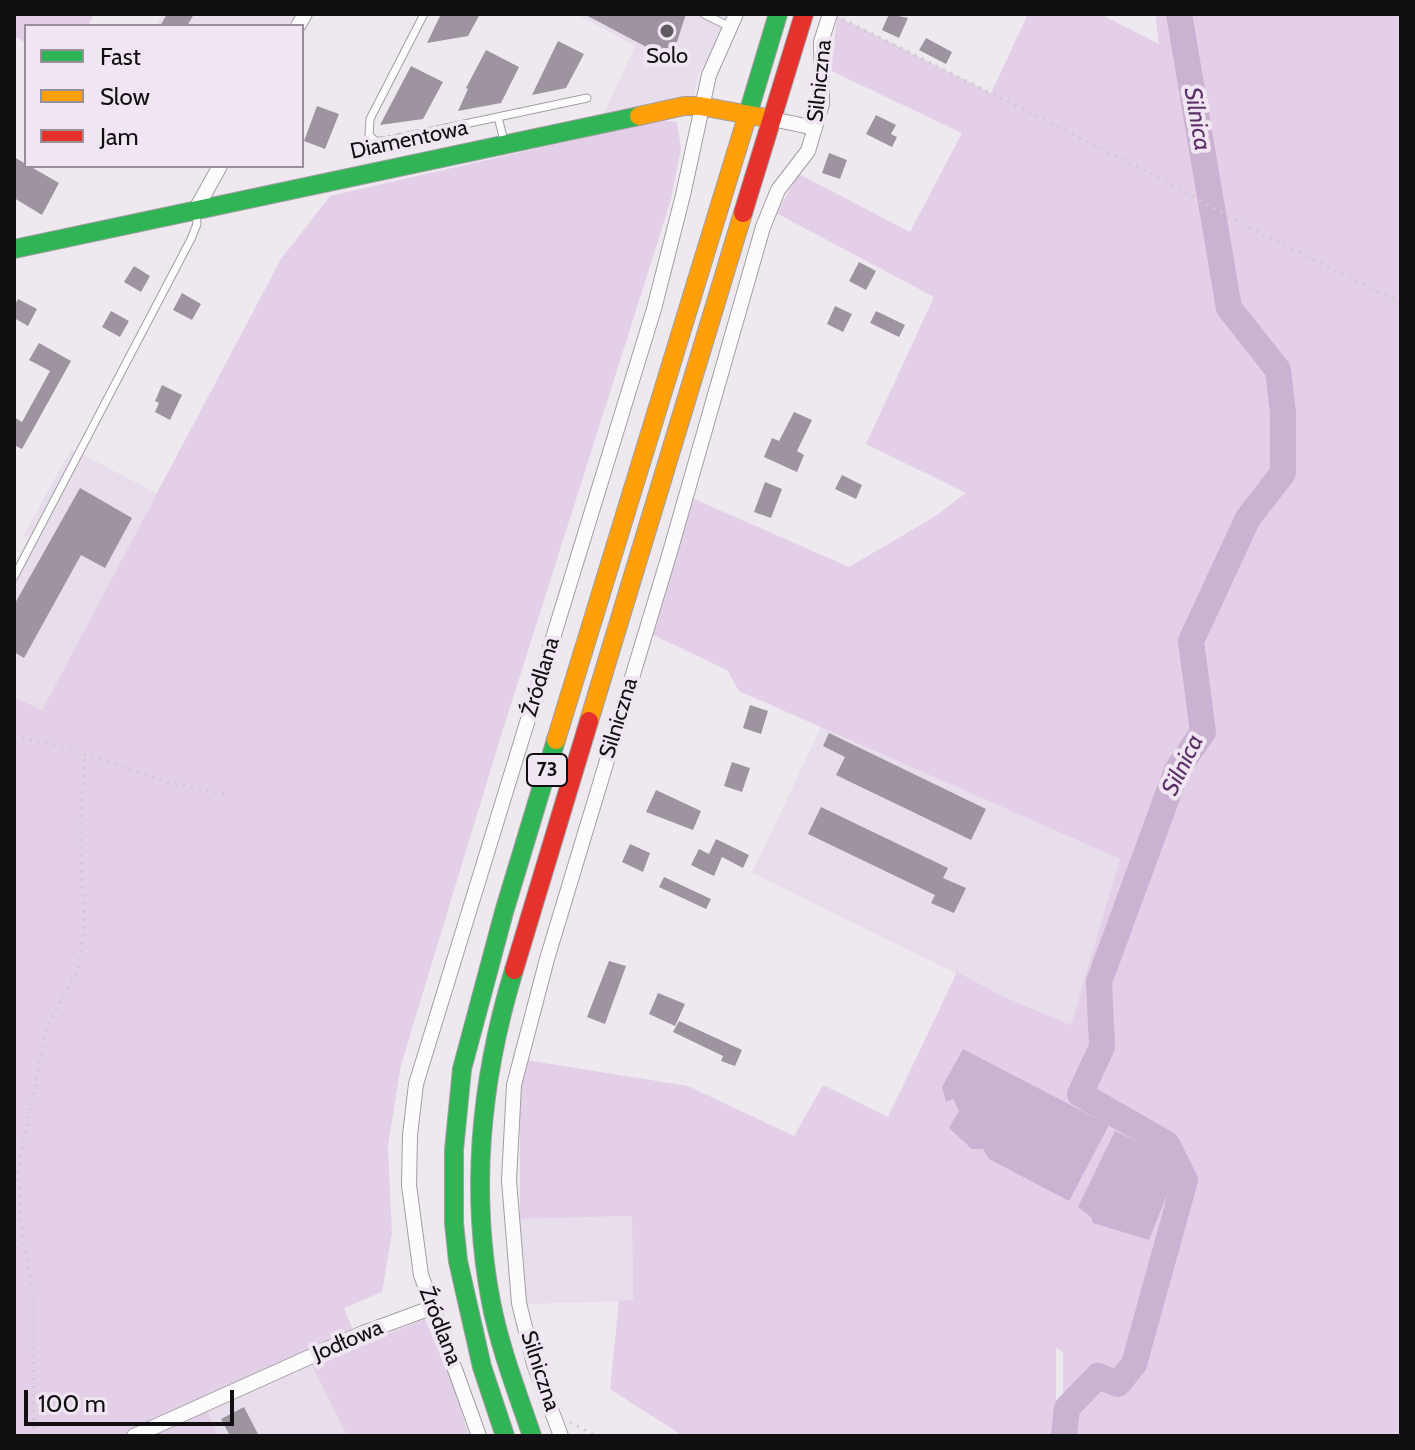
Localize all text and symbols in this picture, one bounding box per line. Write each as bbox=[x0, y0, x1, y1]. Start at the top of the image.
marker: Solo bbox=[658, 22, 676, 40]
legend bbox=[24, 24, 304, 168]
street label: Silniczna bbox=[803, 38, 837, 124]
text: Fast bbox=[100, 42, 141, 71]
place label: Solo bbox=[646, 44, 688, 70]
text: Slow bbox=[100, 82, 150, 111]
water label: Silnica bbox=[1177, 85, 1217, 153]
street label: Diamentowa bbox=[348, 115, 470, 165]
text: Jam bbox=[100, 122, 138, 151]
street label: Źródlana bbox=[516, 634, 566, 720]
street label: Silniczna bbox=[594, 675, 644, 761]
water label: Silnica bbox=[1156, 730, 1210, 800]
road number: 73 bbox=[527, 754, 567, 786]
street label: Źródlana bbox=[413, 1283, 467, 1369]
street label: Jodłowa bbox=[309, 1315, 387, 1367]
street label: Silniczna bbox=[515, 1328, 565, 1414]
scale bar bbox=[28, 1374, 238, 1424]
text: 100 m bbox=[38, 1389, 106, 1418]

